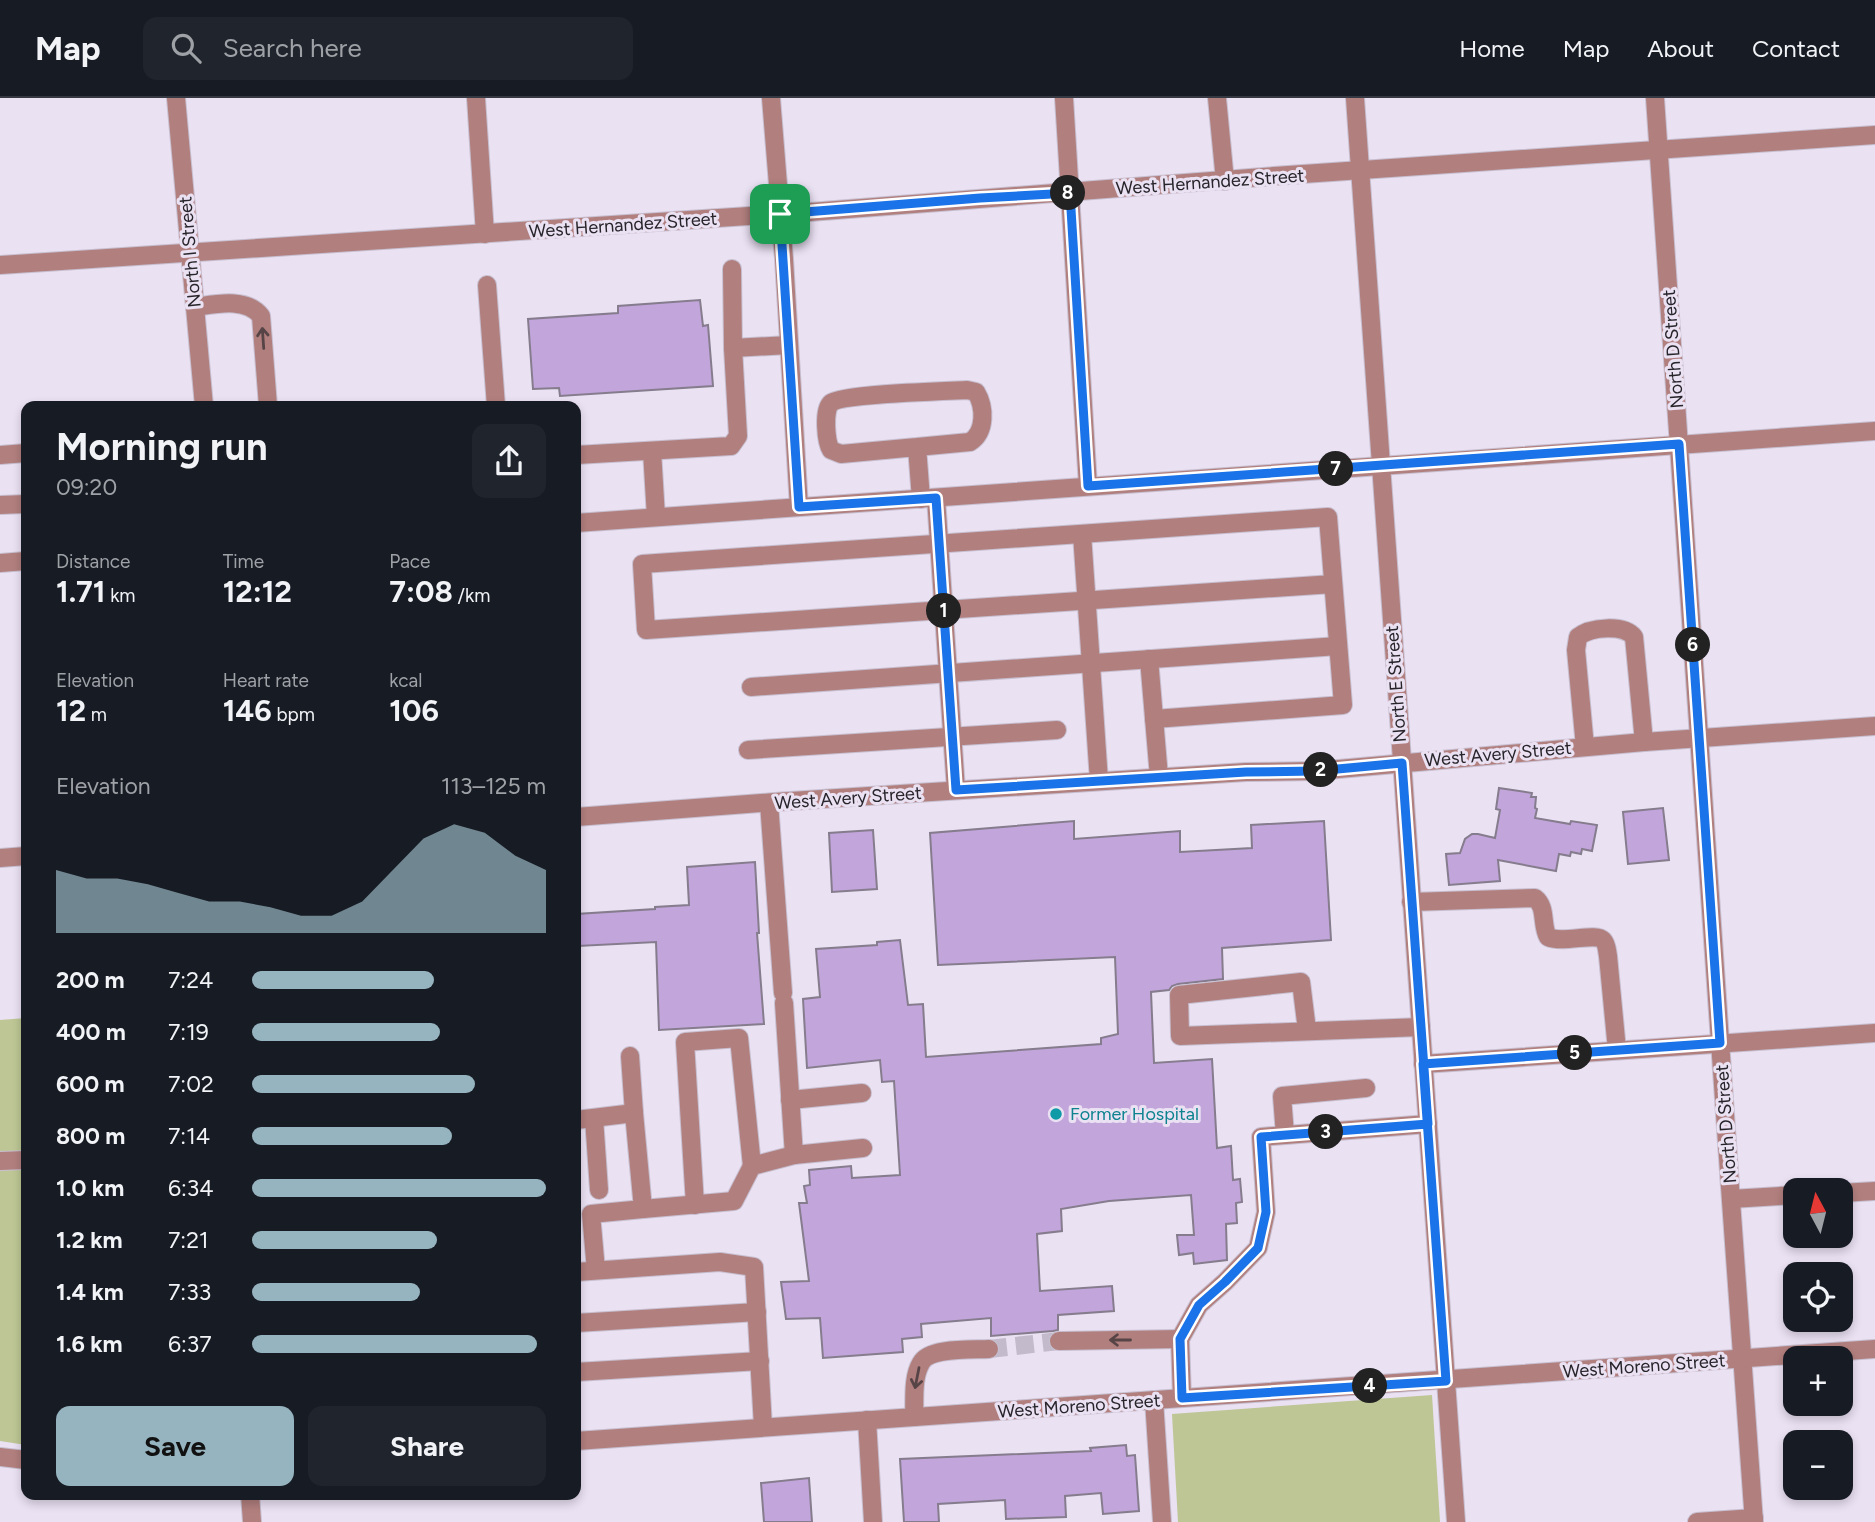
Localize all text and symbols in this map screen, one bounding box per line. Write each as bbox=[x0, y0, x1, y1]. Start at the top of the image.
search box bbox=[143, 17, 633, 80]
text: Map bbox=[35, 29, 101, 68]
icon: search bbox=[167, 29, 205, 67]
text: Search here bbox=[223, 32, 362, 64]
text: Home bbox=[1459, 34, 1525, 63]
text: Map bbox=[1563, 34, 1609, 63]
text: About bbox=[1647, 34, 1714, 63]
text: Contact bbox=[1752, 34, 1840, 63]
street label: West Hernandez Street bbox=[1115, 164, 1305, 200]
pin: 8 bbox=[1050, 176, 1086, 210]
text: 8 bbox=[1062, 181, 1073, 204]
pin bbox=[750, 184, 810, 244]
street label: North I Street bbox=[174, 195, 206, 308]
icon: arrive bbox=[761, 195, 799, 233]
street label: West Hernandez Street bbox=[528, 207, 718, 243]
street label: North D Street bbox=[1658, 289, 1688, 409]
one-way arrow bbox=[256, 327, 269, 350]
text: Morning run bbox=[56, 424, 268, 470]
button: share bbox=[472, 424, 546, 498]
pin: 7 bbox=[1318, 452, 1354, 486]
text: 7 bbox=[1330, 457, 1341, 480]
text: 09:20 bbox=[56, 473, 117, 501]
text: Distance bbox=[56, 550, 130, 573]
text: Time bbox=[223, 550, 264, 573]
text: Pace bbox=[389, 550, 430, 573]
text: 1.71 bbox=[56, 573, 105, 610]
text: 12:12 bbox=[223, 573, 292, 610]
text: 7:08 bbox=[389, 573, 453, 610]
text: km bbox=[105, 584, 136, 607]
text: /km bbox=[453, 584, 490, 607]
pin: 1 bbox=[926, 594, 962, 628]
text: 1 bbox=[939, 599, 948, 622]
street label: North E Street bbox=[1381, 625, 1411, 743]
pin: 6 bbox=[1676, 628, 1710, 662]
text: 6 bbox=[1687, 633, 1698, 656]
text: Elevation bbox=[56, 669, 134, 692]
text: Heart rate bbox=[223, 669, 309, 692]
text: kcal bbox=[389, 669, 423, 692]
text: 12 bbox=[56, 692, 86, 729]
text: 146 bbox=[223, 692, 272, 729]
text: 106 bbox=[389, 692, 439, 729]
text: m bbox=[86, 703, 107, 726]
text: bpm bbox=[272, 703, 315, 726]
street label: West Avery Street bbox=[1424, 737, 1573, 771]
pin: 2 bbox=[1304, 752, 1338, 788]
text: 2 bbox=[1315, 758, 1326, 781]
text: Elevation bbox=[56, 772, 151, 800]
text: 113–125 m bbox=[441, 772, 546, 800]
street label: West Avery Street bbox=[774, 782, 922, 814]
text: 200 m bbox=[56, 966, 125, 994]
text: 7:24 bbox=[168, 966, 213, 994]
text: 400 m bbox=[56, 1018, 126, 1046]
text: 7:19 bbox=[168, 1018, 209, 1046]
pin: 5 bbox=[1558, 1035, 1592, 1070]
text: 5 bbox=[1569, 1041, 1580, 1064]
street label: North D Street bbox=[1711, 1064, 1741, 1184]
text: 600 m bbox=[56, 1070, 125, 1098]
text: 7:02 bbox=[168, 1070, 214, 1098]
place label: Former Hospital bbox=[1070, 1103, 1199, 1125]
marker: Former Hospital bbox=[1048, 1106, 1064, 1122]
pin: 3 bbox=[1308, 1114, 1344, 1150]
text: 3 bbox=[1320, 1120, 1331, 1143]
text: 800 m bbox=[56, 1122, 125, 1150]
text: 7:14 bbox=[168, 1122, 210, 1150]
text: 1.0 km bbox=[56, 1174, 124, 1202]
text: 6:34 bbox=[168, 1174, 214, 1202]
north arrow bbox=[1783, 1178, 1853, 1248]
map controls bbox=[1783, 1178, 1853, 1500]
text: 1.2 km bbox=[56, 1226, 123, 1254]
text: 7:21 bbox=[168, 1226, 209, 1254]
button: locate bbox=[1783, 1262, 1853, 1332]
text: 1.4 km bbox=[56, 1278, 124, 1306]
text: 7:33 bbox=[168, 1278, 211, 1306]
text: 1.6 km bbox=[56, 1330, 123, 1358]
text: 6:37 bbox=[168, 1330, 212, 1358]
one-way arrow bbox=[1108, 1334, 1131, 1347]
button: + bbox=[1783, 1346, 1853, 1416]
street label: West Moreno Street bbox=[1562, 1349, 1726, 1383]
one-way arrow bbox=[910, 1367, 923, 1389]
pin: 4 bbox=[1352, 1368, 1388, 1404]
text: 4 bbox=[1363, 1374, 1376, 1397]
street label: West Moreno Street bbox=[997, 1389, 1161, 1423]
button: Save bbox=[56, 1406, 294, 1486]
button: Share bbox=[308, 1406, 546, 1486]
button: − bbox=[1783, 1430, 1853, 1500]

